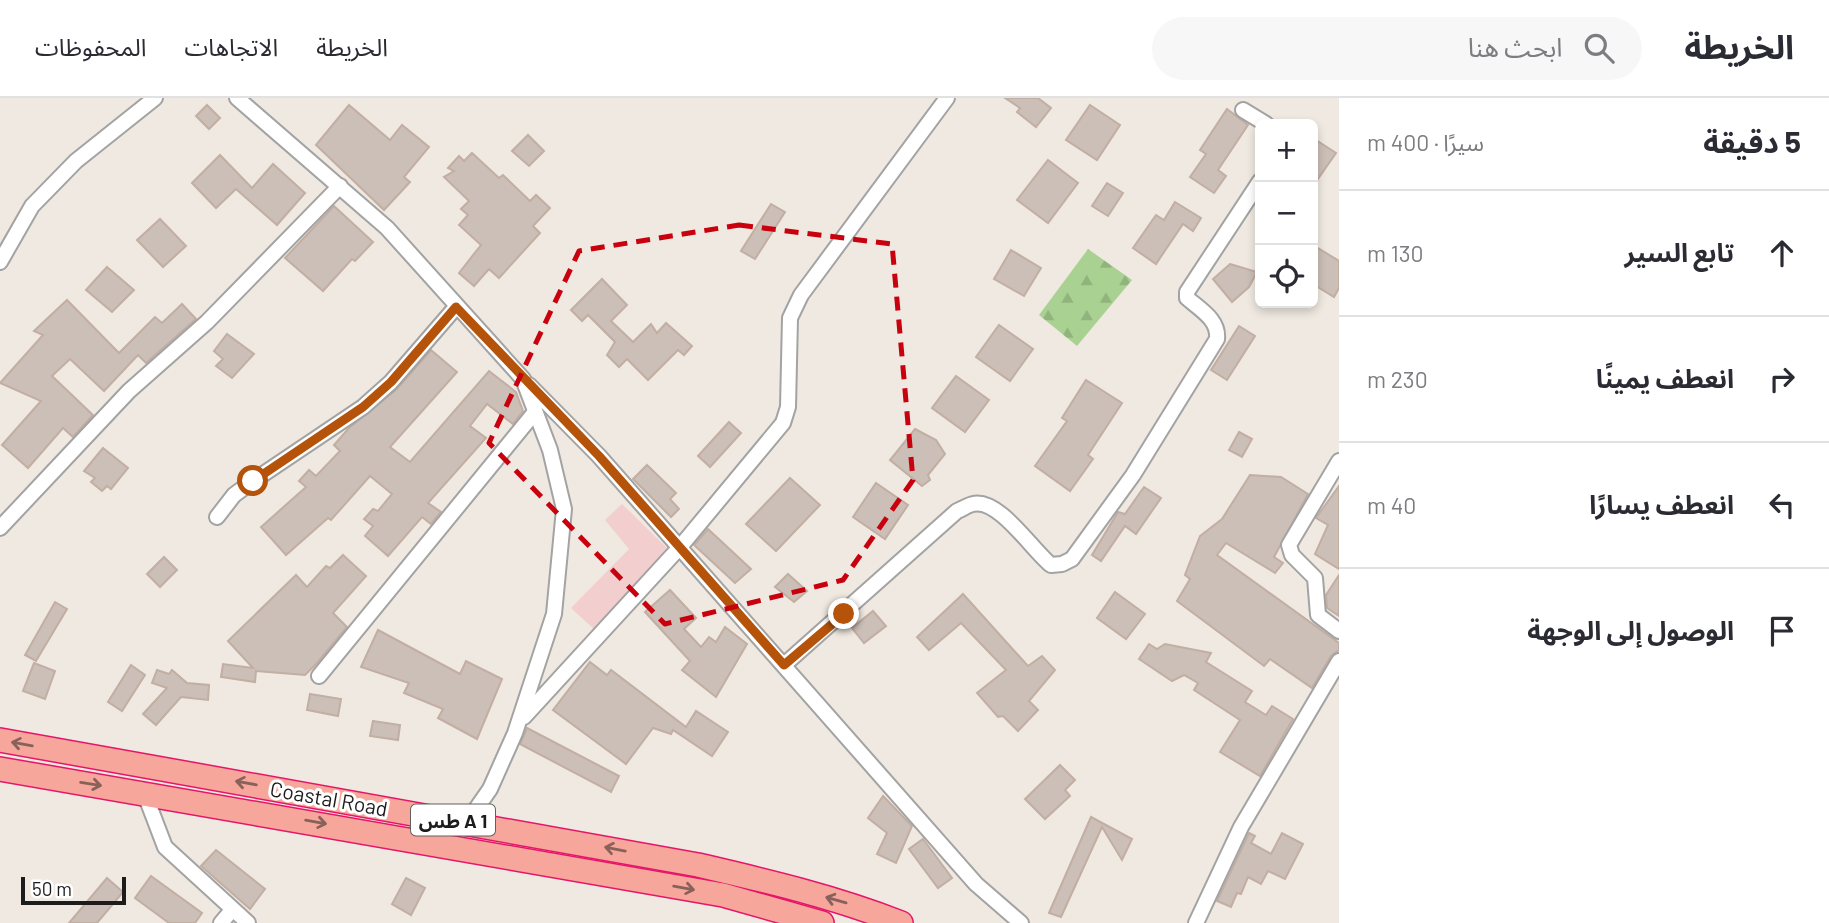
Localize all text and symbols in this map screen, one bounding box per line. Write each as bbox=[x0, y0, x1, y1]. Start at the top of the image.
search box bbox=[1152, 17, 1642, 80]
text: الخريطة bbox=[1684, 26, 1794, 66]
icon: search bbox=[1580, 29, 1618, 67]
text: ابحث هنا bbox=[1468, 31, 1562, 62]
text: المحفوظات bbox=[35, 32, 146, 61]
text: الاتجاهات bbox=[184, 32, 278, 61]
text: الخريطة bbox=[316, 32, 388, 61]
map controls bbox=[1255, 119, 1318, 308]
button: + bbox=[1255, 119, 1318, 182]
text: 5 دقيقة bbox=[1703, 123, 1801, 159]
text: سيرًا · 400 m bbox=[1367, 128, 1484, 156]
button: − bbox=[1255, 182, 1318, 245]
icon: ahead bbox=[1763, 234, 1801, 272]
text: تابع السير bbox=[1624, 236, 1734, 267]
text: 130 m bbox=[1367, 239, 1424, 267]
button: locate bbox=[1255, 245, 1318, 308]
icon: right bbox=[1763, 360, 1801, 398]
text: انعطف يمينًا bbox=[1596, 362, 1734, 393]
text: 230 m bbox=[1367, 365, 1428, 393]
route start bbox=[237, 465, 268, 496]
icon: left bbox=[1763, 486, 1801, 524]
text: انعطف يسارًا bbox=[1589, 488, 1734, 519]
text: 40 m bbox=[1367, 491, 1416, 519]
route end bbox=[828, 598, 859, 629]
icon: arrive bbox=[1763, 612, 1801, 650]
text: الوصول إلى الوجهة bbox=[1527, 614, 1734, 645]
one-way arrow bbox=[11, 737, 34, 750]
street label: Coastal Road bbox=[268, 775, 390, 821]
one-way arrow bbox=[235, 776, 258, 789]
one-way arrow bbox=[80, 778, 102, 791]
road number: طس A 1 bbox=[411, 804, 495, 835]
one-way arrow bbox=[304, 816, 327, 829]
one-way arrow bbox=[604, 842, 627, 856]
scale bar bbox=[21, 874, 126, 906]
text: 50 m bbox=[32, 877, 72, 900]
one-way arrow bbox=[672, 882, 695, 895]
one-way arrow bbox=[826, 893, 848, 906]

